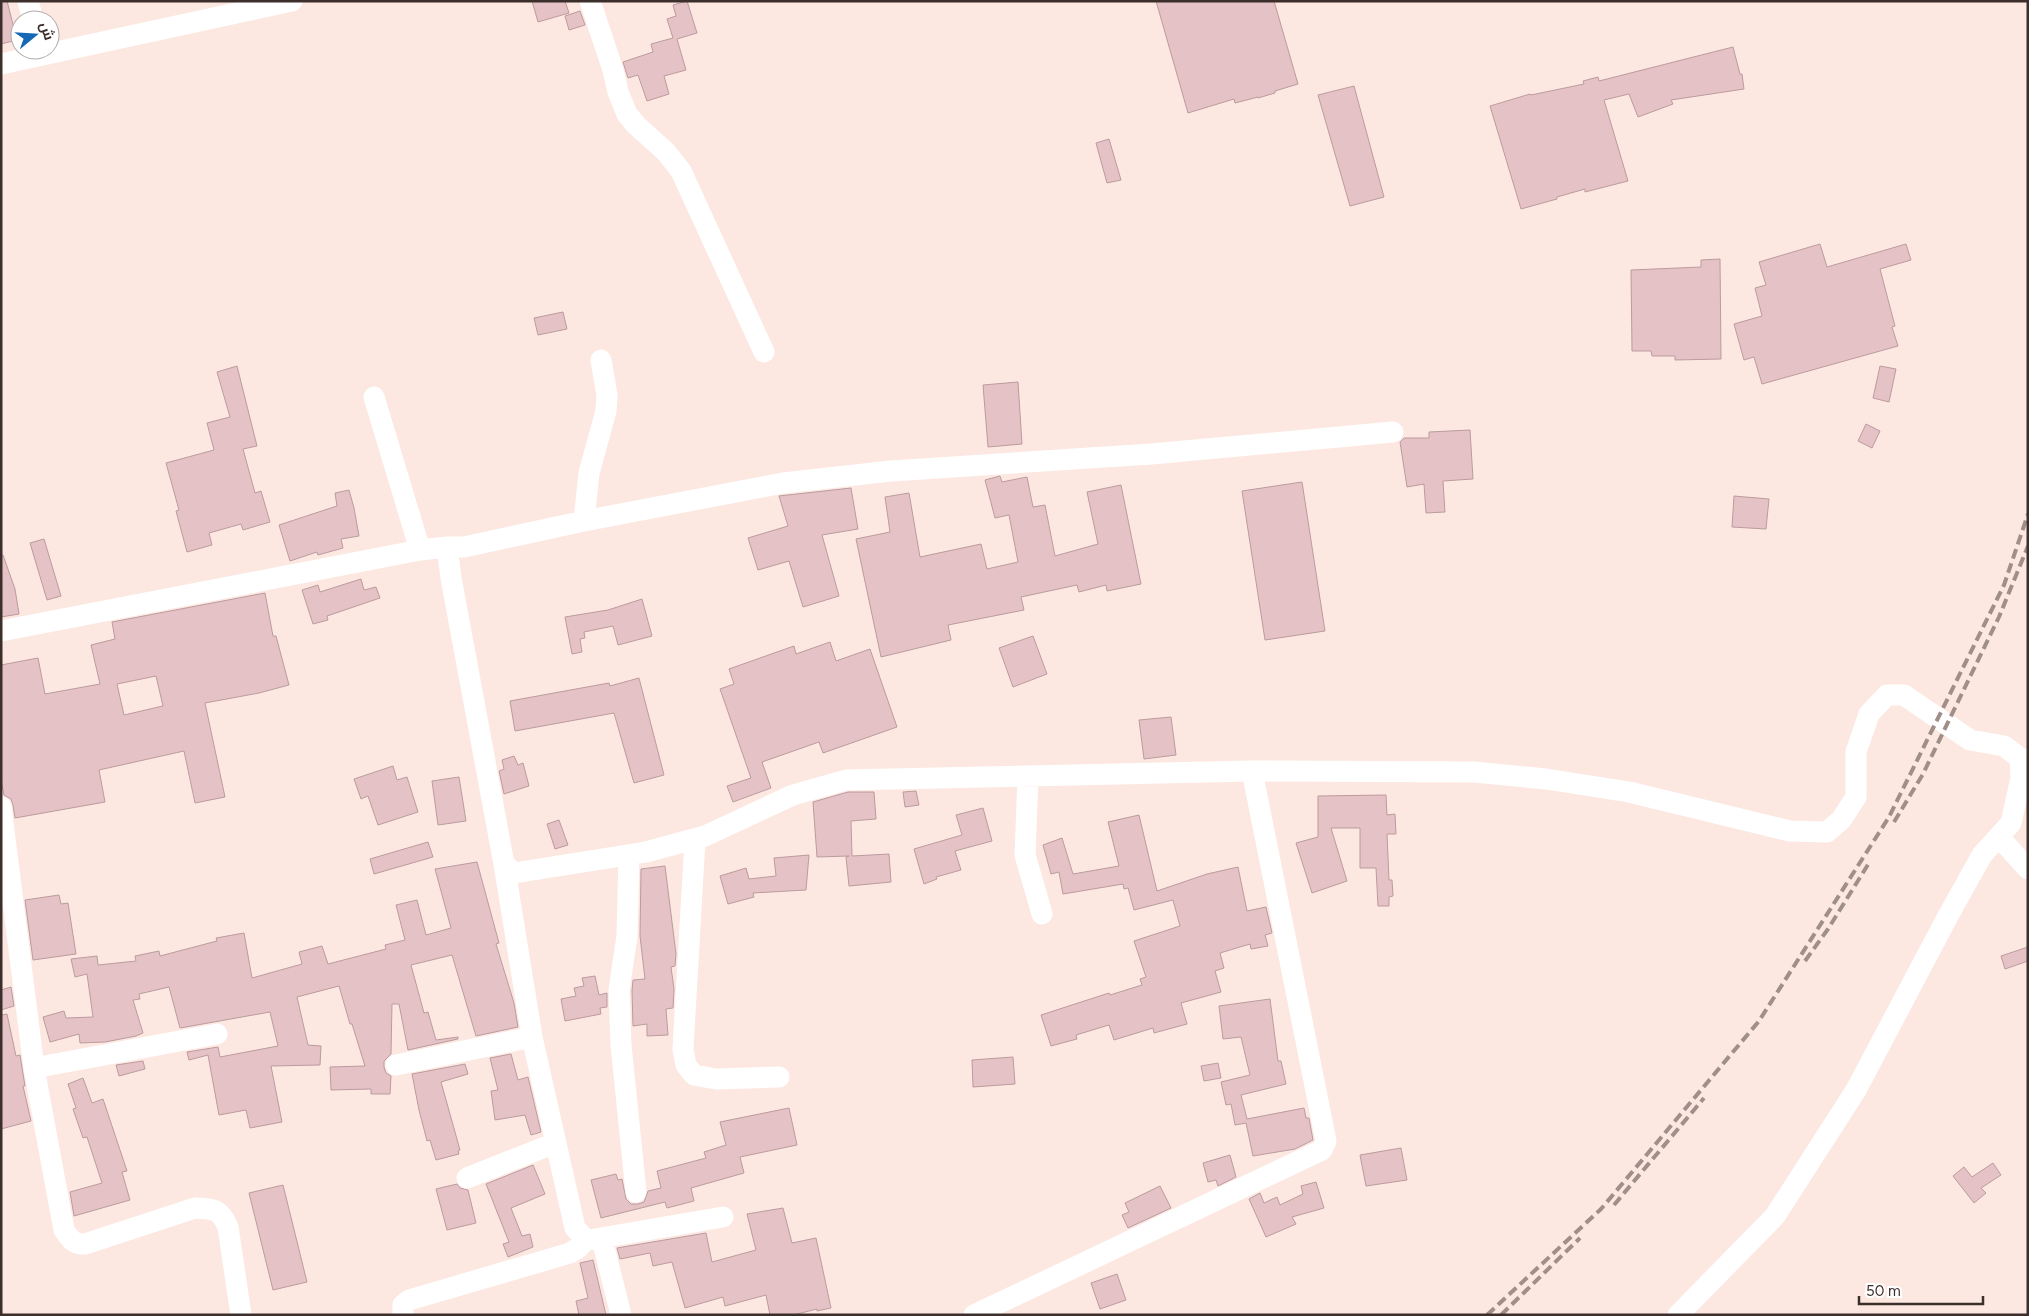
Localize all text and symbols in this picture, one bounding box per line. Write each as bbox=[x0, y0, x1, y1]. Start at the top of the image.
north arrow bbox=[10, 10, 60, 60]
text: ش bbox=[36, 20, 58, 42]
scale bar bbox=[1859, 1274, 1983, 1306]
text: 50 m bbox=[1866, 1282, 1901, 1300]

